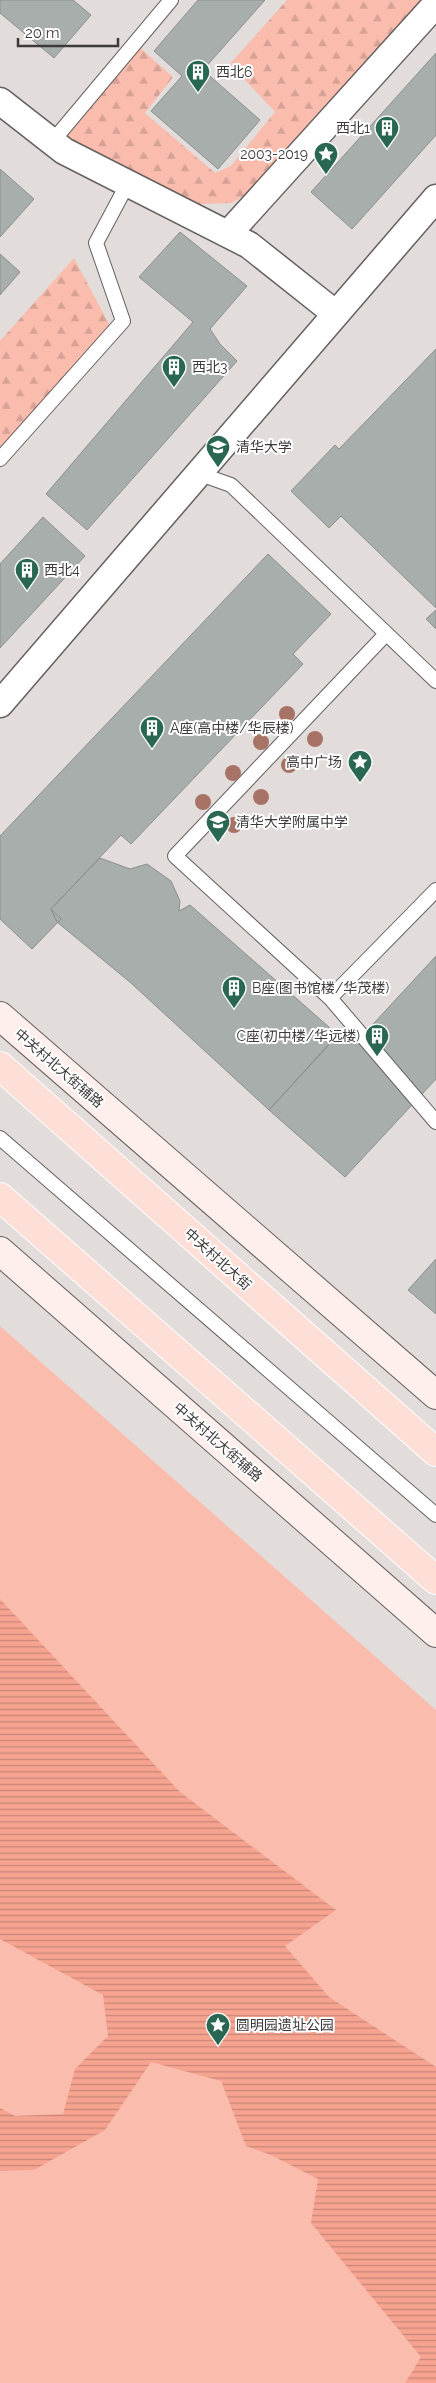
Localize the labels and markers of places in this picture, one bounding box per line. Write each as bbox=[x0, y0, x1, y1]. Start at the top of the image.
building icon: 西北6 bbox=[185, 59, 211, 93]
place label: 西北6 bbox=[216, 64, 252, 80]
building icon: 西北1 bbox=[374, 115, 400, 149]
place label: 西北1 bbox=[336, 120, 370, 136]
place icon: 2003-2019 bbox=[313, 141, 339, 175]
place label: 2003-2019 bbox=[240, 146, 308, 162]
building icon: 西北3 bbox=[161, 354, 187, 388]
place label: 西北3 bbox=[192, 359, 227, 375]
school or university icon: 清华大学 bbox=[205, 434, 231, 468]
place label: 清华大学 bbox=[236, 439, 292, 455]
building icon: 西北4 bbox=[14, 557, 40, 591]
place label: 西北4 bbox=[44, 562, 80, 578]
building icon: A座(高中楼/华辰楼) bbox=[139, 715, 165, 749]
place label: A座(高中楼/华辰楼) bbox=[170, 720, 294, 736]
place icon: 高中广场 bbox=[347, 749, 373, 783]
place label: 高中广场 bbox=[286, 754, 342, 770]
school or university icon: 清华大学附属中学 bbox=[205, 809, 231, 843]
place label: 清华大学附属中学 bbox=[236, 814, 348, 830]
building icon: B座(图书馆楼/华茂楼) bbox=[221, 975, 247, 1009]
place label: B座(图书馆楼/华茂楼) bbox=[252, 980, 390, 996]
building icon: C座(初中楼/华远楼) bbox=[364, 1023, 390, 1057]
place label: C座(初中楼/华远楼) bbox=[236, 1028, 360, 1044]
place icon: 圆明园遗址公园 bbox=[205, 2012, 231, 2046]
place label: 圆明园遗址公园 bbox=[236, 2017, 334, 2033]

